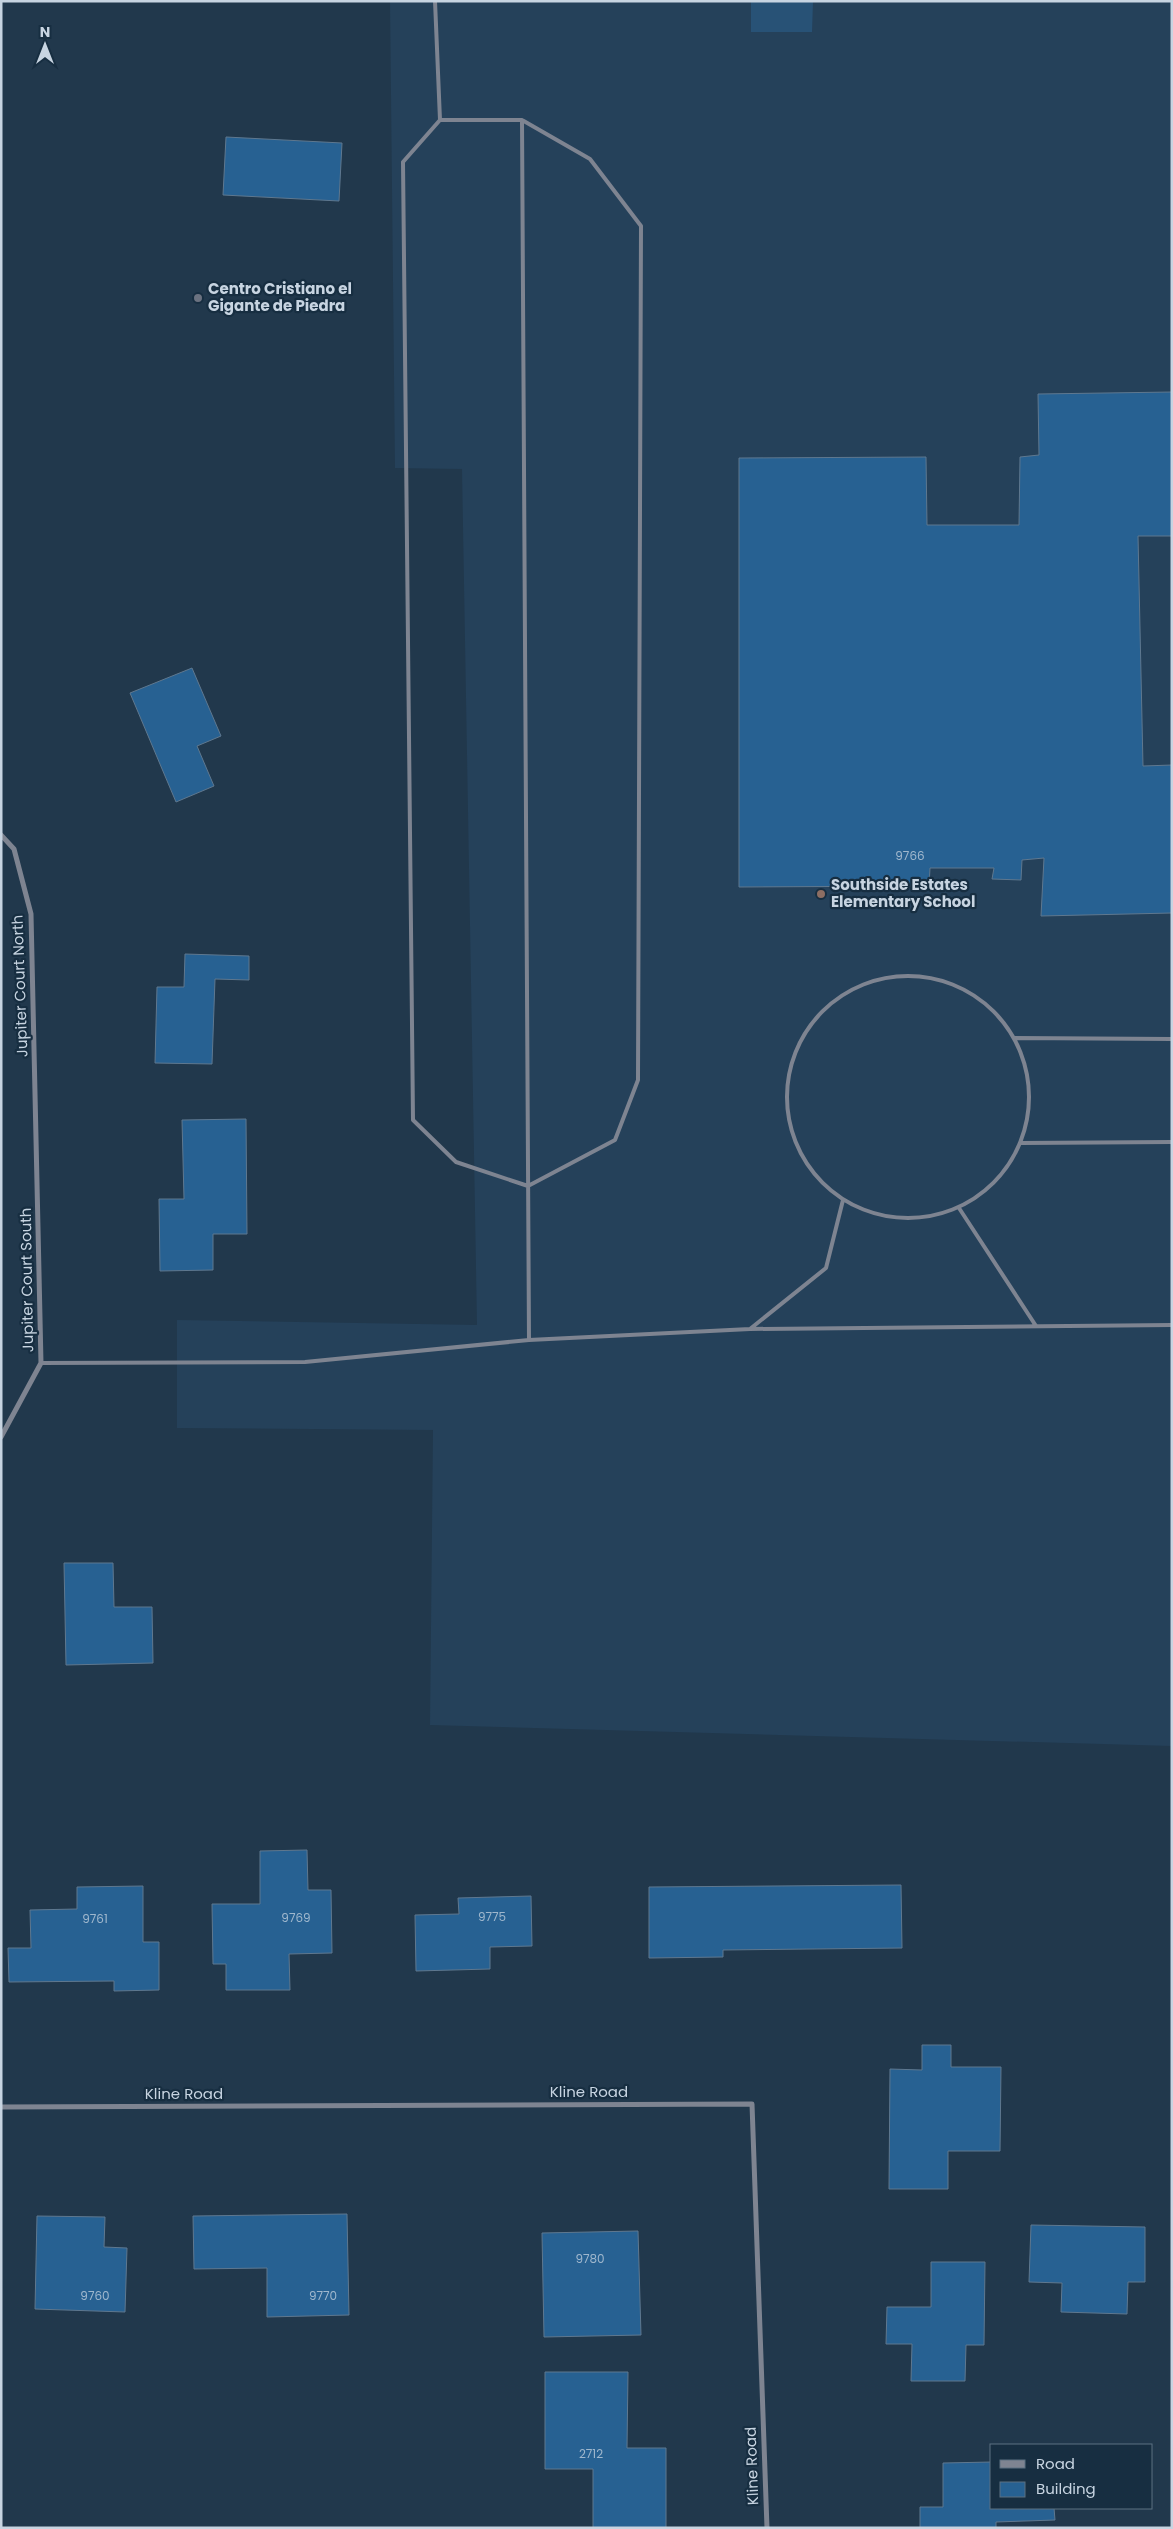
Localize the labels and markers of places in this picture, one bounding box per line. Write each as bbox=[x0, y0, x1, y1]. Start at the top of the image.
place label: Centro Cristiano el Gigante de Piedra bbox=[208, 278, 352, 316]
marker: Centro Cristiano el Gigante de Piedra bbox=[192, 292, 204, 304]
place label: Southside Estates Elementary School bbox=[831, 874, 975, 912]
marker: Southside Estates Elementary School bbox=[815, 888, 827, 900]

